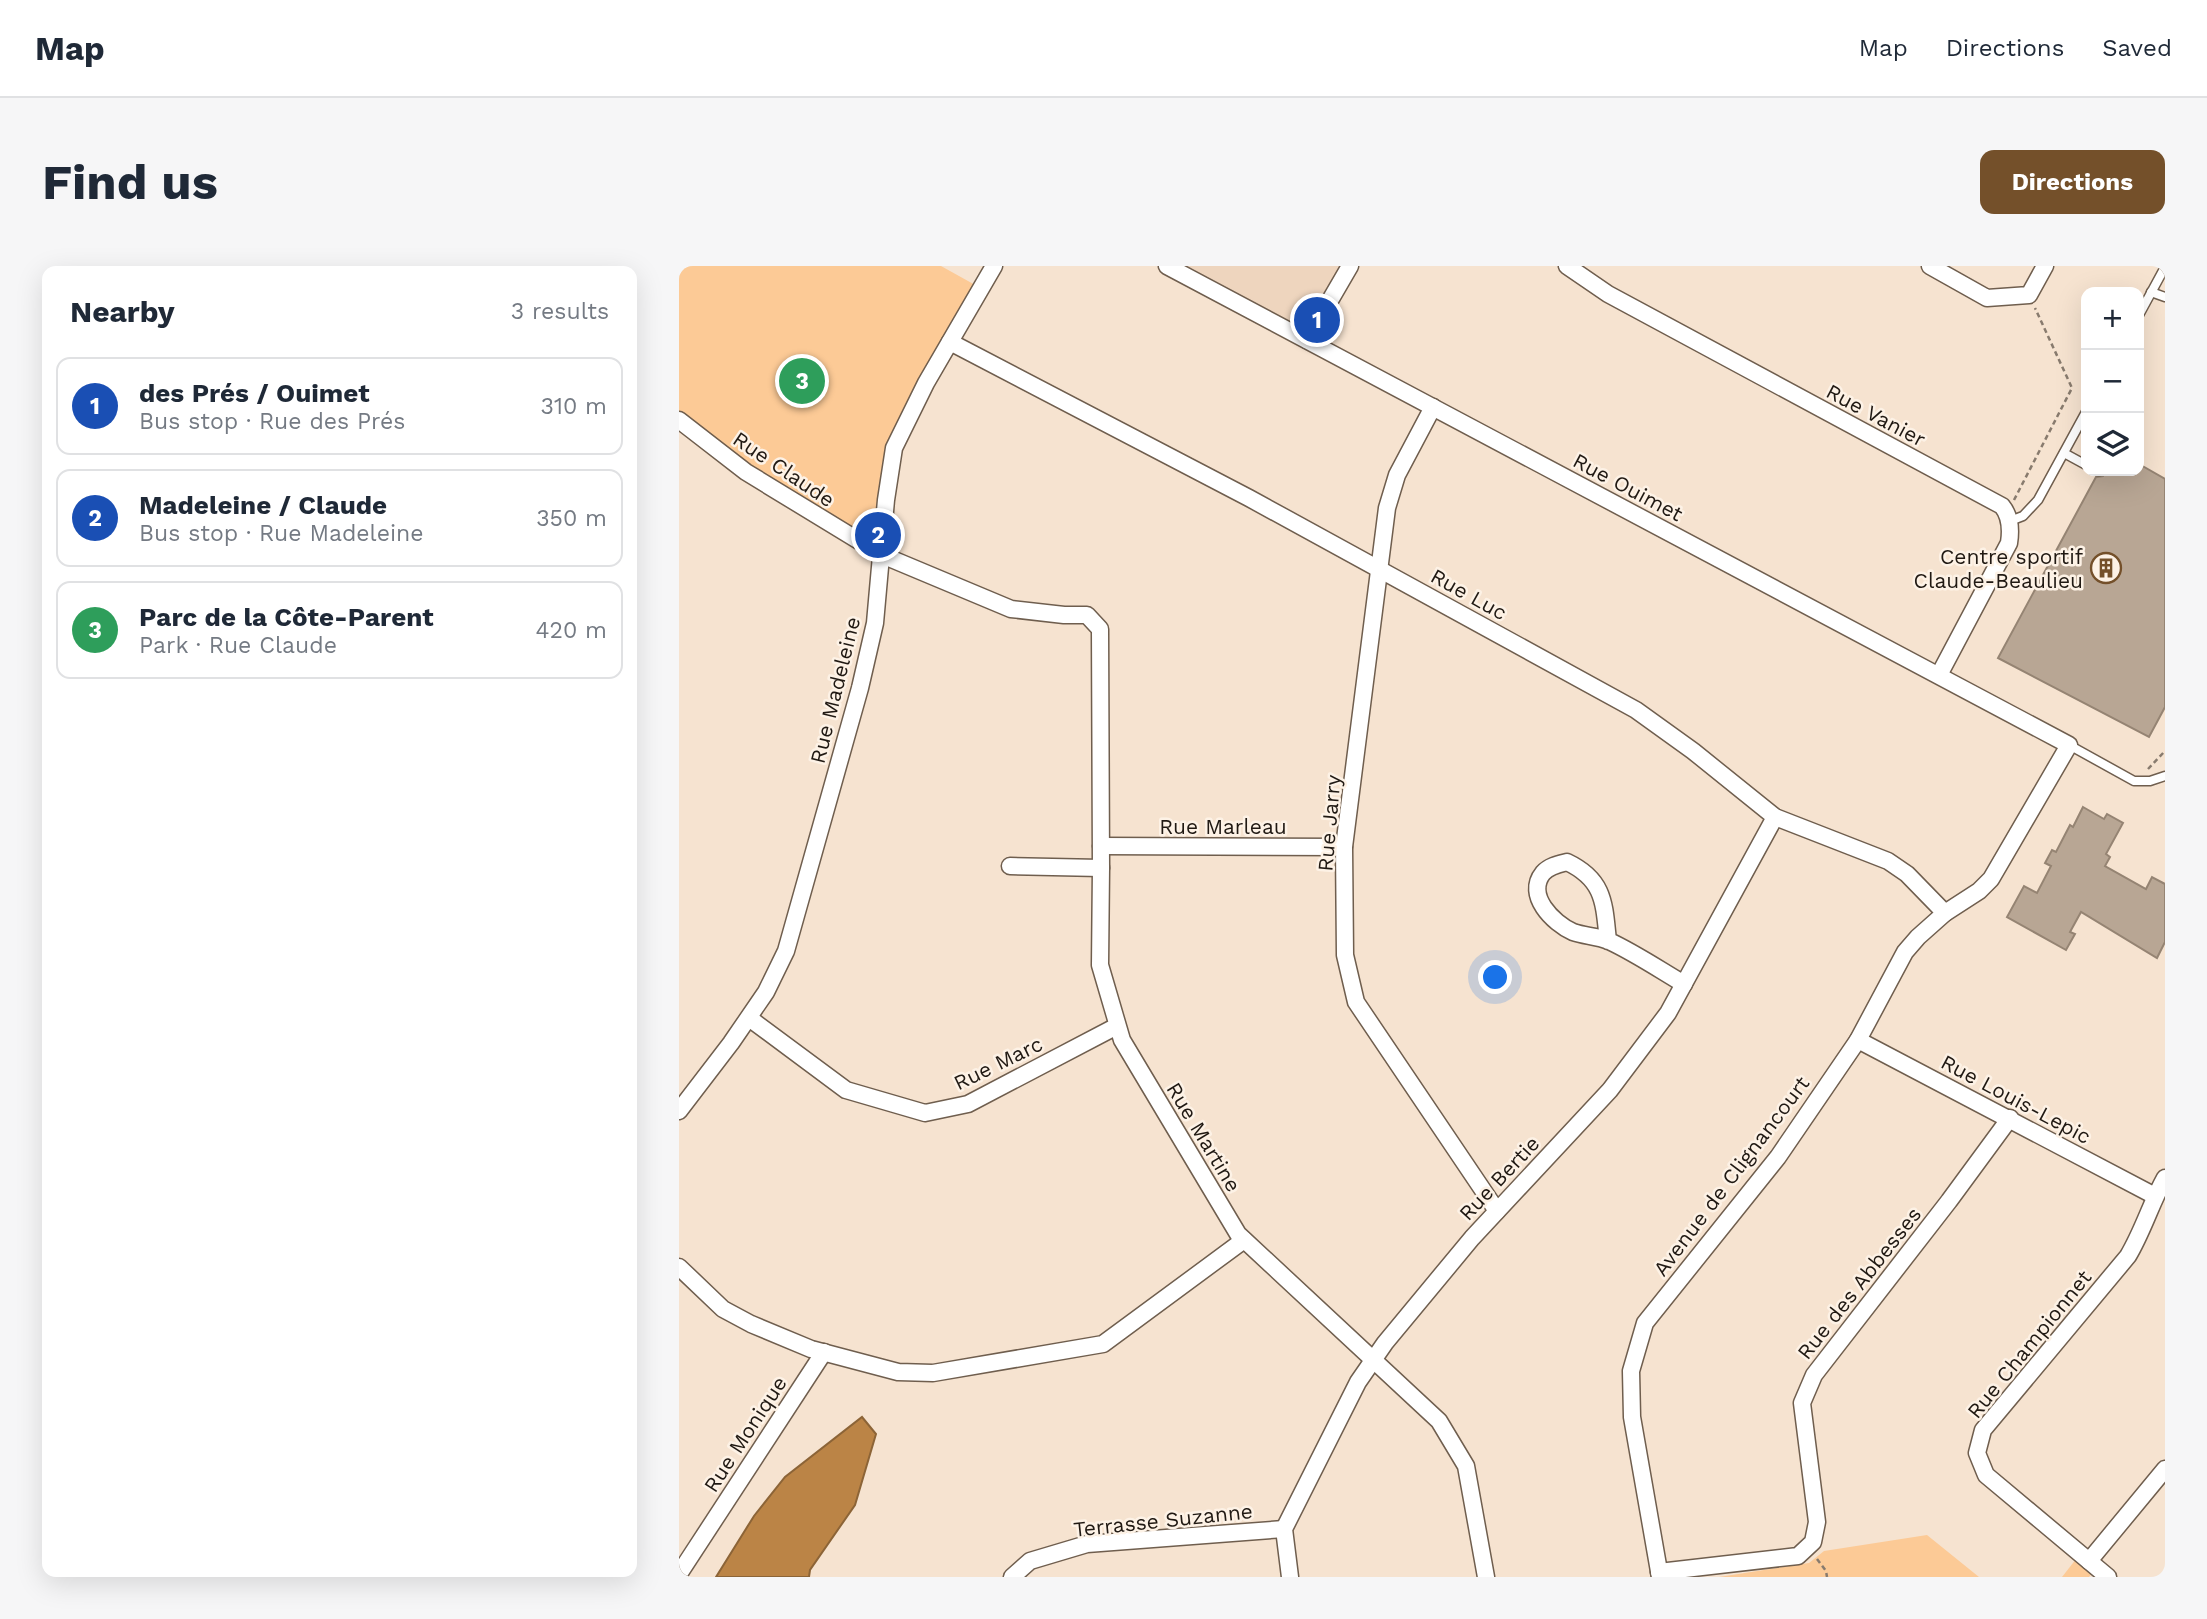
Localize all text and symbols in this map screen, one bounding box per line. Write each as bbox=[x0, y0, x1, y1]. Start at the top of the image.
text: Map bbox=[35, 29, 105, 68]
text: Map bbox=[1859, 34, 1908, 62]
text: Directions bbox=[1946, 34, 2064, 62]
text: Saved bbox=[2102, 34, 2172, 62]
button: Directions bbox=[1980, 150, 2165, 214]
text: Find us bbox=[42, 153, 218, 211]
map controls bbox=[2081, 287, 2144, 476]
button: + bbox=[2081, 287, 2144, 350]
text: Nearby bbox=[70, 294, 175, 329]
pin: 1 bbox=[1294, 294, 1340, 346]
text: 3 results bbox=[511, 298, 609, 325]
button: − bbox=[2081, 350, 2144, 413]
pin: 3 bbox=[779, 355, 825, 407]
text: des Prés / Ouimet bbox=[139, 378, 370, 408]
street label: Rue Vanier bbox=[1822, 378, 1930, 452]
text: 1 bbox=[90, 393, 100, 420]
text: 310 m bbox=[541, 393, 607, 420]
text: Bus stop · Rue des Prés bbox=[139, 408, 405, 435]
button: layers bbox=[2081, 413, 2144, 476]
street label: Rue Claude bbox=[729, 426, 839, 512]
street label: Rue Ouimet bbox=[1569, 448, 1687, 526]
text: Madeleine / Claude bbox=[139, 490, 387, 520]
text: 2 bbox=[88, 505, 102, 532]
text: 350 m bbox=[536, 505, 607, 532]
pin: 2 bbox=[855, 509, 901, 561]
text: Bus stop · Rue Madeleine bbox=[139, 520, 424, 547]
place label: Centre sportif Claude-Beaulieu bbox=[1914, 544, 2083, 593]
building icon: Centre sportif Claude-Beaulieu bbox=[2089, 551, 2123, 585]
street label: Rue Luc bbox=[1427, 563, 1511, 625]
text: Parc de la Côte-Parent bbox=[139, 602, 434, 632]
street label: Rue Madeleine bbox=[805, 614, 865, 766]
text: 3 bbox=[88, 617, 102, 644]
text: 420 m bbox=[535, 617, 607, 644]
text: Park · Rue Claude bbox=[139, 632, 337, 659]
street label: Rue Jarry bbox=[1312, 774, 1346, 872]
street label: Rue Marleau bbox=[1159, 814, 1287, 839]
your location bbox=[1478, 960, 1512, 994]
street label: Rue Marc bbox=[950, 1031, 1046, 1095]
street label: Rue Louis-Lepic bbox=[1937, 1049, 2095, 1149]
street label: Avenue de Clignancourt bbox=[1648, 1071, 1814, 1281]
street label: Rue Martine bbox=[1162, 1078, 1246, 1196]
street label: Rue Bertie bbox=[1454, 1131, 1544, 1225]
street label: Rue des Abbesses bbox=[1792, 1202, 1926, 1364]
street label: Rue Championnet bbox=[1962, 1265, 2096, 1423]
street label: Rue Monique bbox=[698, 1371, 792, 1497]
street label: Terrasse Suzanne bbox=[1072, 1498, 1254, 1542]

